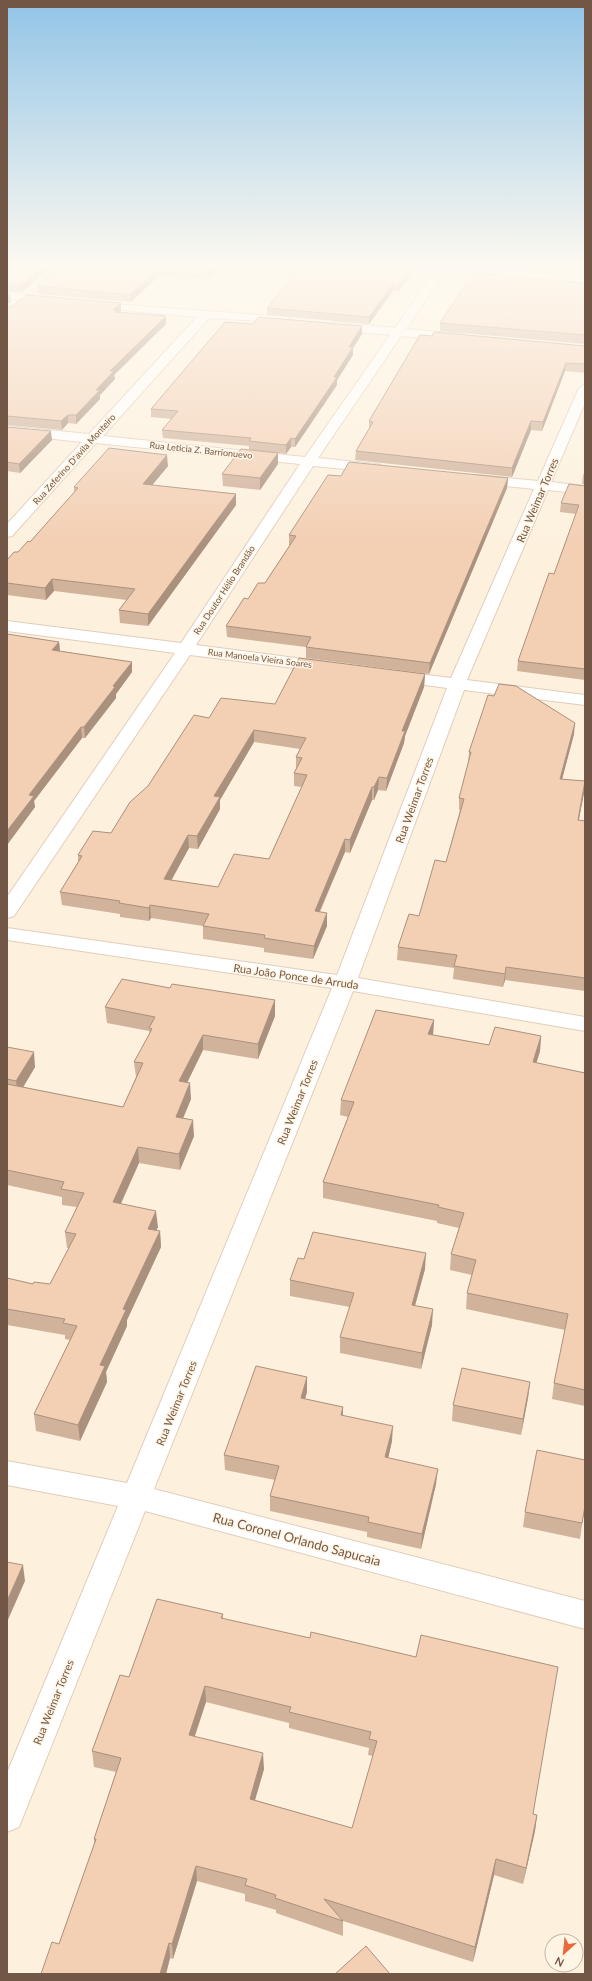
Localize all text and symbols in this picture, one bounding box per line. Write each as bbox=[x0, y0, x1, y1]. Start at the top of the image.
street label: Rua Zeferino D'avila Monteiro bbox=[30, 411, 118, 507]
street label: Rua Leticia Z. Barrionuevo bbox=[149, 439, 253, 461]
street label: Rua Weimar Torres bbox=[513, 456, 561, 544]
street label: Rua Doutor Hélio Brandão bbox=[191, 543, 257, 637]
street label: Rua Manoela Vieira Soares bbox=[207, 646, 313, 670]
street label: Rua Weimar Torres bbox=[392, 755, 436, 845]
street label: Rua João Ponce de Arruda bbox=[233, 961, 359, 991]
street label: Rua Weimar Torres bbox=[274, 1057, 320, 1146]
street label: Rua Weimar Torres bbox=[153, 1358, 199, 1447]
street label: Rua Coronel Orlando Sapucaia bbox=[211, 1509, 383, 1569]
street label: Rua Weimar Torres bbox=[30, 1657, 76, 1746]
north arrow bbox=[544, 1933, 584, 1973]
text: N bbox=[553, 1955, 566, 1970]

